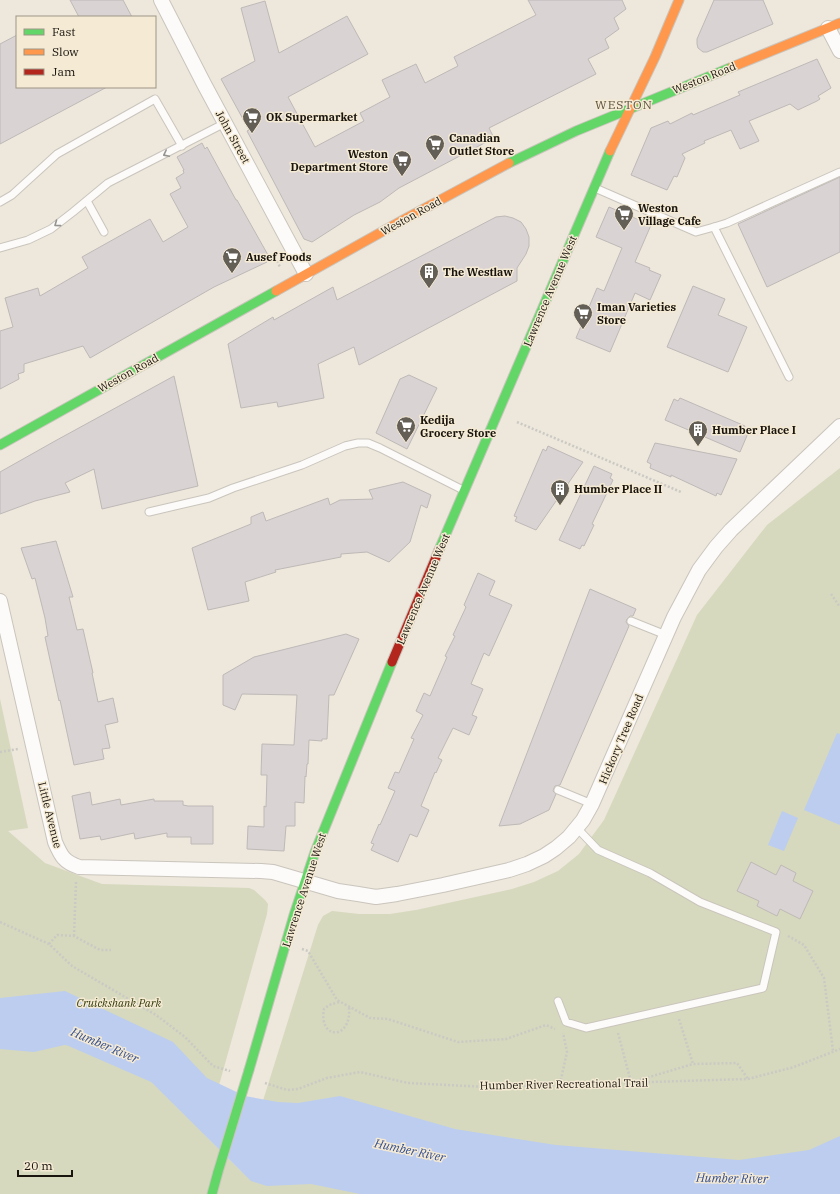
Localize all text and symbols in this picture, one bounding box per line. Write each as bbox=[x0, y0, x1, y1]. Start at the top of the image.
legend bbox=[16, 16, 156, 88]
text: Fast bbox=[52, 24, 76, 39]
text: Slow bbox=[52, 44, 79, 59]
street label: Weston Road bbox=[670, 59, 738, 97]
text: Jam bbox=[52, 64, 76, 79]
district label: WESTON bbox=[595, 97, 653, 112]
supermarket icon: OK Supermarket bbox=[241, 106, 263, 134]
street label: John Street bbox=[213, 108, 253, 166]
place label: OK Supermarket bbox=[266, 110, 357, 124]
place label: Canadian Outlet Store bbox=[449, 131, 514, 158]
supermarket icon: Canadian Outlet Store bbox=[424, 133, 446, 161]
place label: Weston Department Store bbox=[291, 147, 388, 174]
one-way arrow bbox=[162, 149, 170, 157]
supermarket icon: Weston Department Store bbox=[391, 149, 413, 177]
street label: Weston Road bbox=[378, 193, 444, 238]
place label: Weston Village Cafe bbox=[638, 201, 701, 228]
supermarket icon: Weston Village Cafe bbox=[613, 203, 635, 231]
one-way arrow bbox=[54, 219, 61, 226]
street label: Lawrence Avenue West bbox=[520, 233, 580, 349]
supermarket icon: Ausef Foods bbox=[221, 246, 243, 274]
place label: Ausef Foods bbox=[246, 250, 312, 264]
building icon: The Westlaw bbox=[418, 261, 440, 289]
place label: The Westlaw bbox=[443, 265, 513, 279]
place label: Iman Varieties Store bbox=[597, 300, 677, 327]
supermarket icon: Iman Varieties Store bbox=[572, 302, 594, 330]
street label: Weston Road bbox=[95, 350, 161, 395]
place label: Kedija Grocery Store bbox=[420, 413, 496, 440]
supermarket icon: Kedija Grocery Store bbox=[395, 415, 417, 443]
building icon: Humber Place I bbox=[687, 419, 709, 447]
place label: Humber Place I bbox=[712, 423, 796, 437]
building icon: Humber Place II bbox=[549, 478, 571, 506]
place label: Humber Place II bbox=[574, 482, 662, 496]
street label: Lawrence Avenue West bbox=[393, 531, 453, 647]
street label: Hickory Tree Road bbox=[596, 692, 646, 786]
street label: Little Avenue bbox=[35, 780, 65, 850]
street label: Lawrence Avenue West bbox=[279, 831, 329, 949]
park label: Cruickshank Park bbox=[77, 996, 162, 1010]
water label: Humber River bbox=[68, 1024, 142, 1066]
street label: Humber River Recreational Trail bbox=[480, 1076, 648, 1092]
water label: Humber River bbox=[372, 1135, 447, 1165]
scale bar bbox=[18, 1152, 72, 1178]
text: 20 m bbox=[24, 1158, 53, 1173]
water label: Humber River bbox=[695, 1170, 769, 1186]

